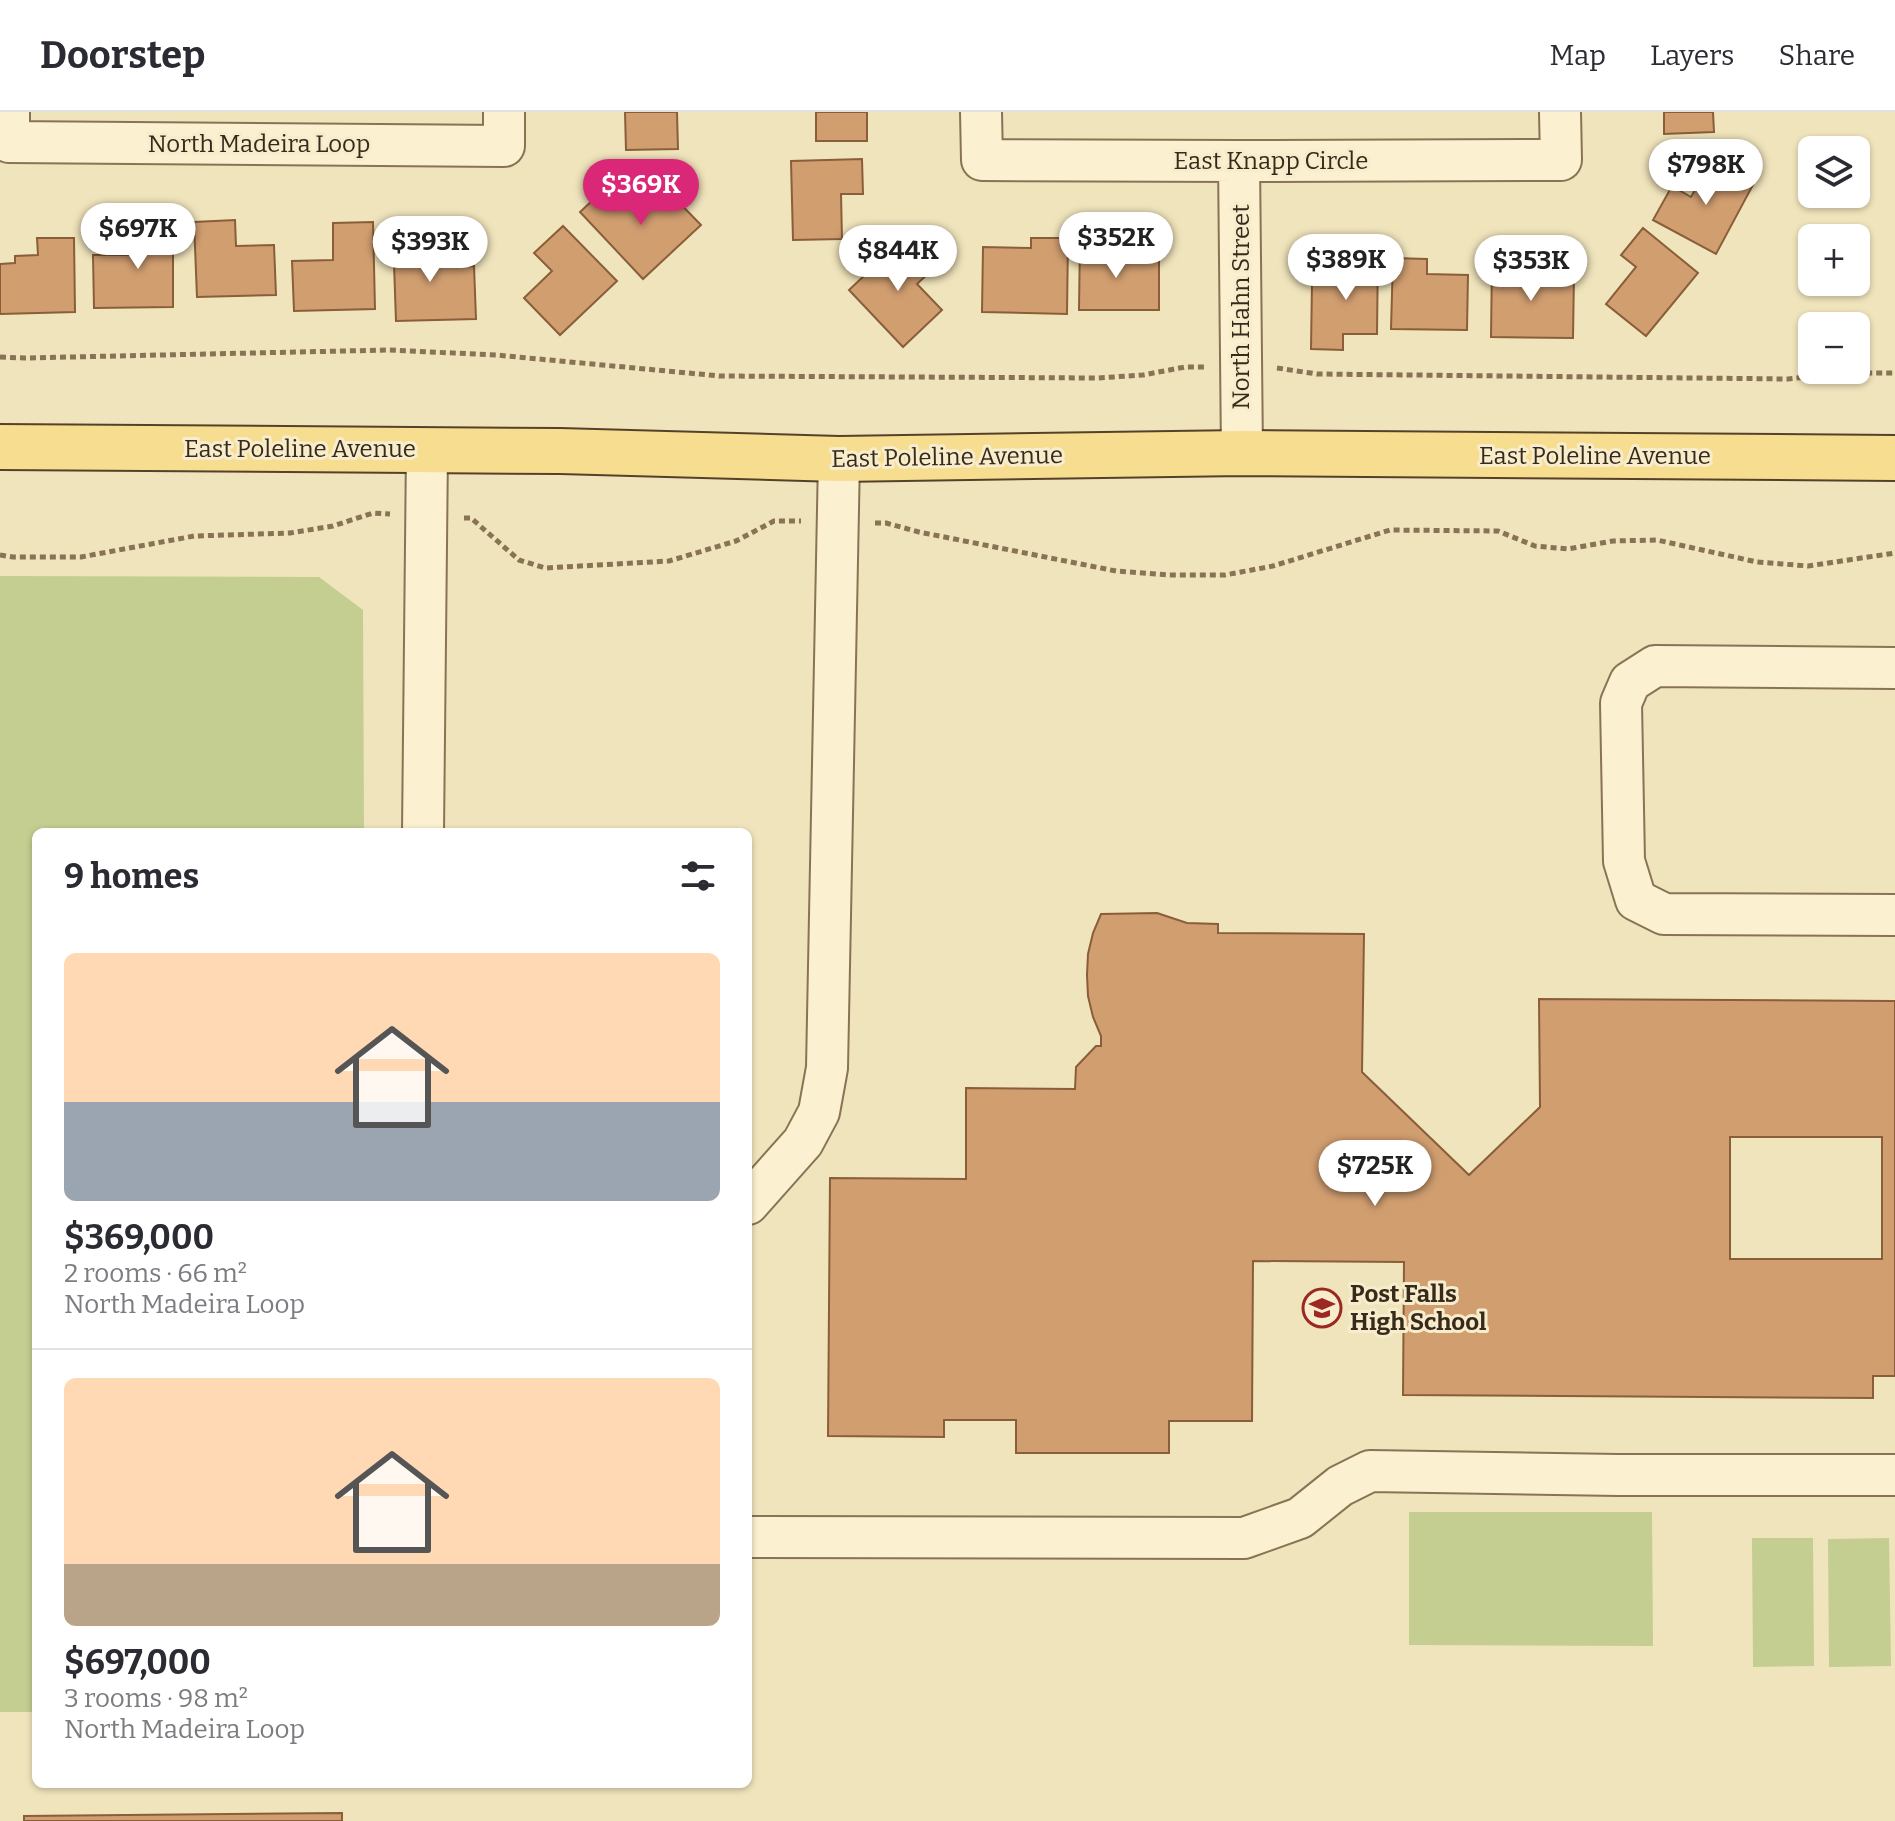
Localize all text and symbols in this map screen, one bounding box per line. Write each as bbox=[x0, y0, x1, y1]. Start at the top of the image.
text: Doorstep bbox=[40, 32, 205, 78]
text: Map bbox=[1549, 39, 1606, 72]
text: Layers bbox=[1650, 39, 1734, 72]
text: Share bbox=[1778, 39, 1855, 72]
street label: North Madeira Loop bbox=[148, 130, 370, 158]
map controls bbox=[1798, 136, 1870, 384]
button: layers bbox=[1798, 136, 1870, 208]
pin: $798K bbox=[1650, 139, 1762, 207]
street label: East Knapp Circle bbox=[1174, 147, 1368, 175]
text: $798K bbox=[1667, 149, 1745, 180]
pin: $369K bbox=[585, 159, 697, 227]
text: $369K bbox=[601, 169, 681, 200]
pin: $697K bbox=[82, 203, 194, 271]
street label: North Hahn Street bbox=[1227, 204, 1255, 410]
pin: $352K bbox=[1060, 212, 1172, 280]
text: $697K bbox=[99, 213, 177, 244]
pin: $393K bbox=[374, 216, 486, 284]
text: $352K bbox=[1077, 222, 1155, 253]
button: + bbox=[1798, 224, 1870, 296]
pin: $844K bbox=[842, 225, 954, 293]
text: $393K bbox=[391, 226, 469, 257]
pin: $389K bbox=[1290, 234, 1402, 302]
text: $844K bbox=[857, 235, 939, 266]
pin: $353K bbox=[1475, 235, 1587, 303]
text: $389K bbox=[1306, 244, 1386, 275]
text: $353K bbox=[1492, 245, 1570, 276]
button: − bbox=[1798, 312, 1870, 384]
street label: East Poleline Avenue bbox=[184, 435, 416, 463]
street label: East Poleline Avenue bbox=[831, 441, 1063, 473]
street label: East Poleline Avenue bbox=[1479, 442, 1711, 470]
icon: filters bbox=[676, 854, 720, 898]
text: 9 homes bbox=[64, 856, 199, 897]
icon: home bbox=[320, 1005, 464, 1149]
pin: $725K bbox=[1319, 1140, 1431, 1208]
text: $725K bbox=[1337, 1150, 1413, 1181]
text: $369,000 bbox=[64, 1217, 214, 1258]
text: 2 rooms · 66 m² bbox=[64, 1258, 247, 1289]
place label: Post Falls High School bbox=[1350, 1280, 1487, 1336]
school or university icon: Post Falls High School bbox=[1301, 1287, 1343, 1329]
text: North Madeira Loop bbox=[64, 1289, 305, 1320]
icon: home bbox=[320, 1430, 464, 1574]
text: $697,000 bbox=[64, 1642, 211, 1683]
text: 3 rooms · 98 m² bbox=[64, 1683, 248, 1714]
text: North Madeira Loop bbox=[64, 1714, 305, 1745]

